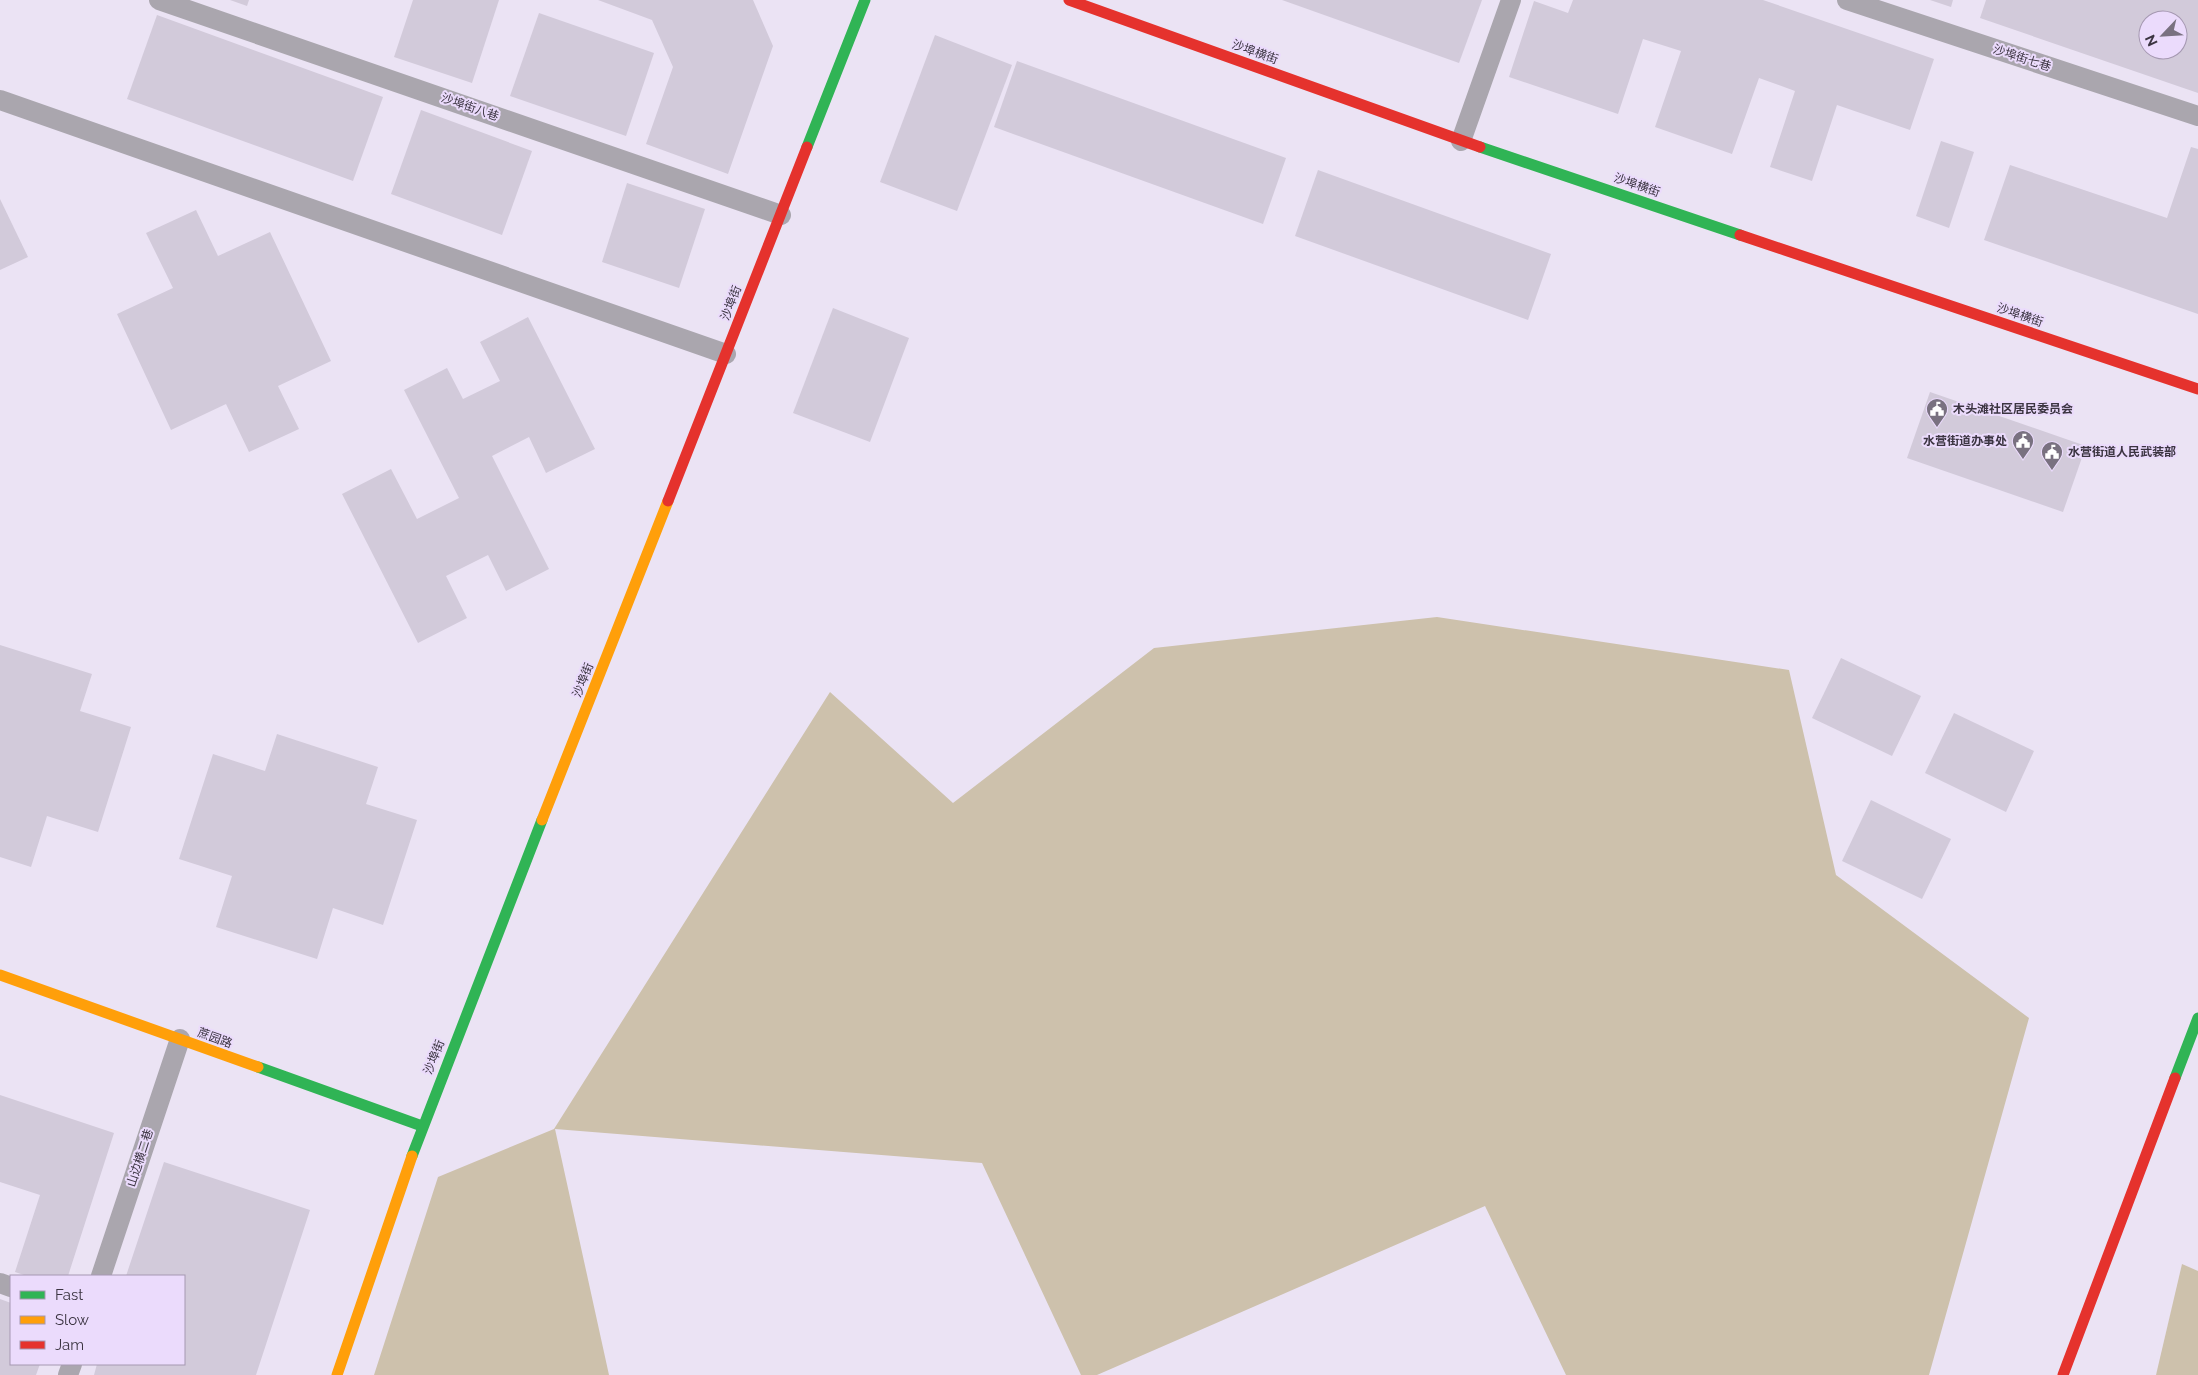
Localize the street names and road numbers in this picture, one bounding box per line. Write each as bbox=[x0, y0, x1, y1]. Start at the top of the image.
street label: 沙埠横街 bbox=[1230, 37, 1280, 67]
street label: 沙埠街七巷 bbox=[1991, 42, 2053, 74]
street label: 沙埠街八巷 bbox=[439, 91, 501, 123]
street label: 沙埠横街 bbox=[1612, 171, 1662, 199]
street label: 沙埠街 bbox=[718, 284, 744, 322]
street label: 沙埠横街 bbox=[1995, 301, 2045, 329]
street label: 沙埠街 bbox=[570, 661, 596, 699]
street label: 蔗园路 bbox=[196, 1025, 234, 1051]
street label: 沙埠街 bbox=[421, 1038, 447, 1076]
street label: 山边横二巷 bbox=[124, 1127, 156, 1189]

